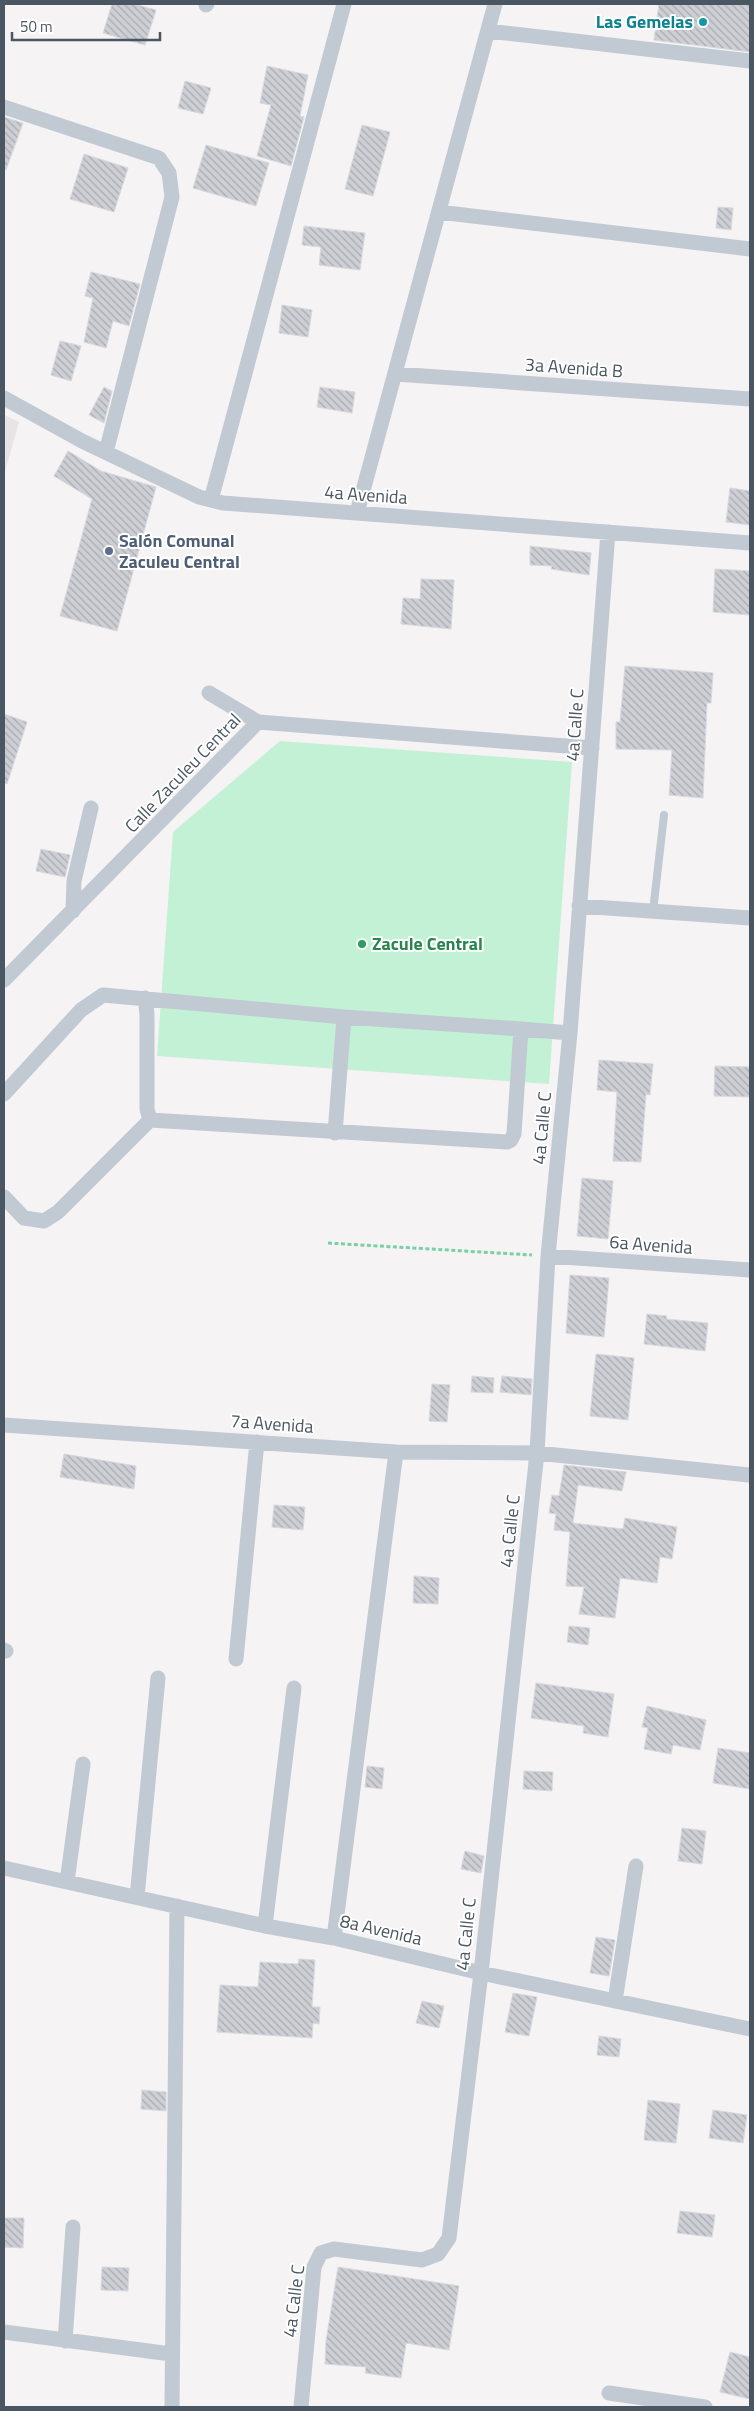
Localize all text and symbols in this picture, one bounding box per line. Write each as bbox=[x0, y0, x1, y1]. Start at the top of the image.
place label: Las Gemelas bbox=[596, 8, 693, 35]
scale bar bbox=[12, 10, 160, 42]
text: 50 m bbox=[20, 15, 53, 38]
marker: Las Gemelas bbox=[697, 16, 709, 28]
street label: 3a Avenida B bbox=[524, 351, 624, 384]
street label: 4a Avenida bbox=[324, 478, 408, 511]
place label: Salón Comunal Zaculeu Central bbox=[119, 527, 240, 575]
marker: Salón Comunal Zaculeu Central bbox=[103, 545, 115, 557]
street label: 4a Calle C bbox=[558, 687, 591, 762]
street label: Calle Zaculeu Central bbox=[118, 707, 247, 839]
place label: Zacule Central bbox=[372, 930, 483, 957]
marker: Zacule Central bbox=[356, 938, 368, 950]
street label: 4a Calle C bbox=[525, 1090, 558, 1166]
street label: 6a Avenida bbox=[609, 1228, 693, 1261]
street label: 7a Avenida bbox=[230, 1407, 314, 1440]
street label: 4a Calle C bbox=[492, 1493, 527, 1569]
street label: 4a Calle C bbox=[448, 1896, 483, 1972]
street label: 8a Avenida bbox=[338, 1907, 425, 1952]
street label: 4a Calle C bbox=[276, 2263, 311, 2339]

